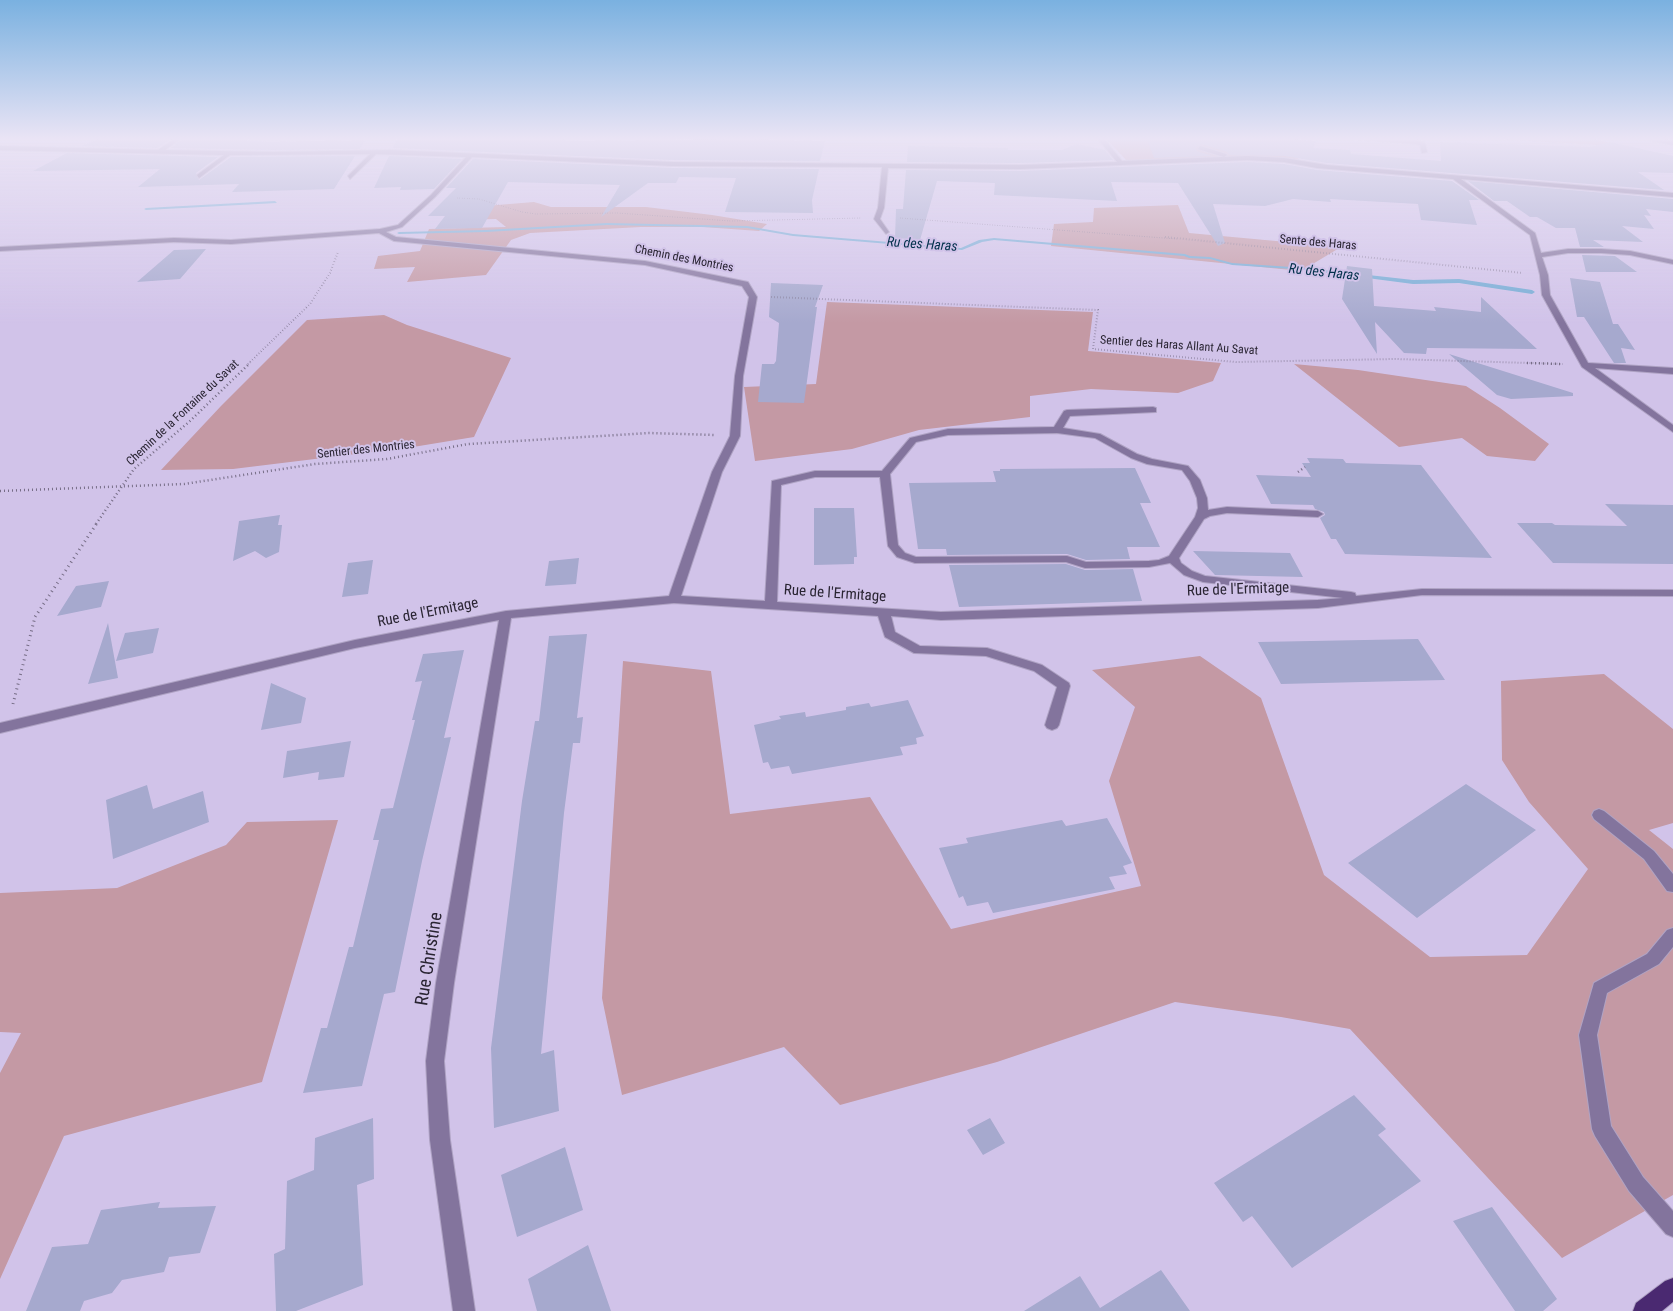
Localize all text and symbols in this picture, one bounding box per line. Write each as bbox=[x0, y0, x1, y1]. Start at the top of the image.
street label: Sente des Haras bbox=[1279, 232, 1357, 254]
water label: Ru des Haras bbox=[886, 234, 958, 256]
street label: Chemin des Montries bbox=[633, 242, 735, 276]
water label: Ru des Haras bbox=[1288, 261, 1360, 285]
street label: Sentier des Haras Allant Au Savat bbox=[1100, 333, 1258, 359]
street label: Chemin de la Fontaine du Savat bbox=[124, 357, 242, 469]
street label: Sentier des Montries bbox=[317, 438, 415, 462]
street label: Rue de l'Ermitage bbox=[1186, 579, 1290, 601]
street label: Rue de l'Ermitage bbox=[783, 581, 887, 607]
street label: Rue de l'Ermitage bbox=[376, 594, 480, 632]
street label: Rue Christine bbox=[412, 911, 448, 1007]

